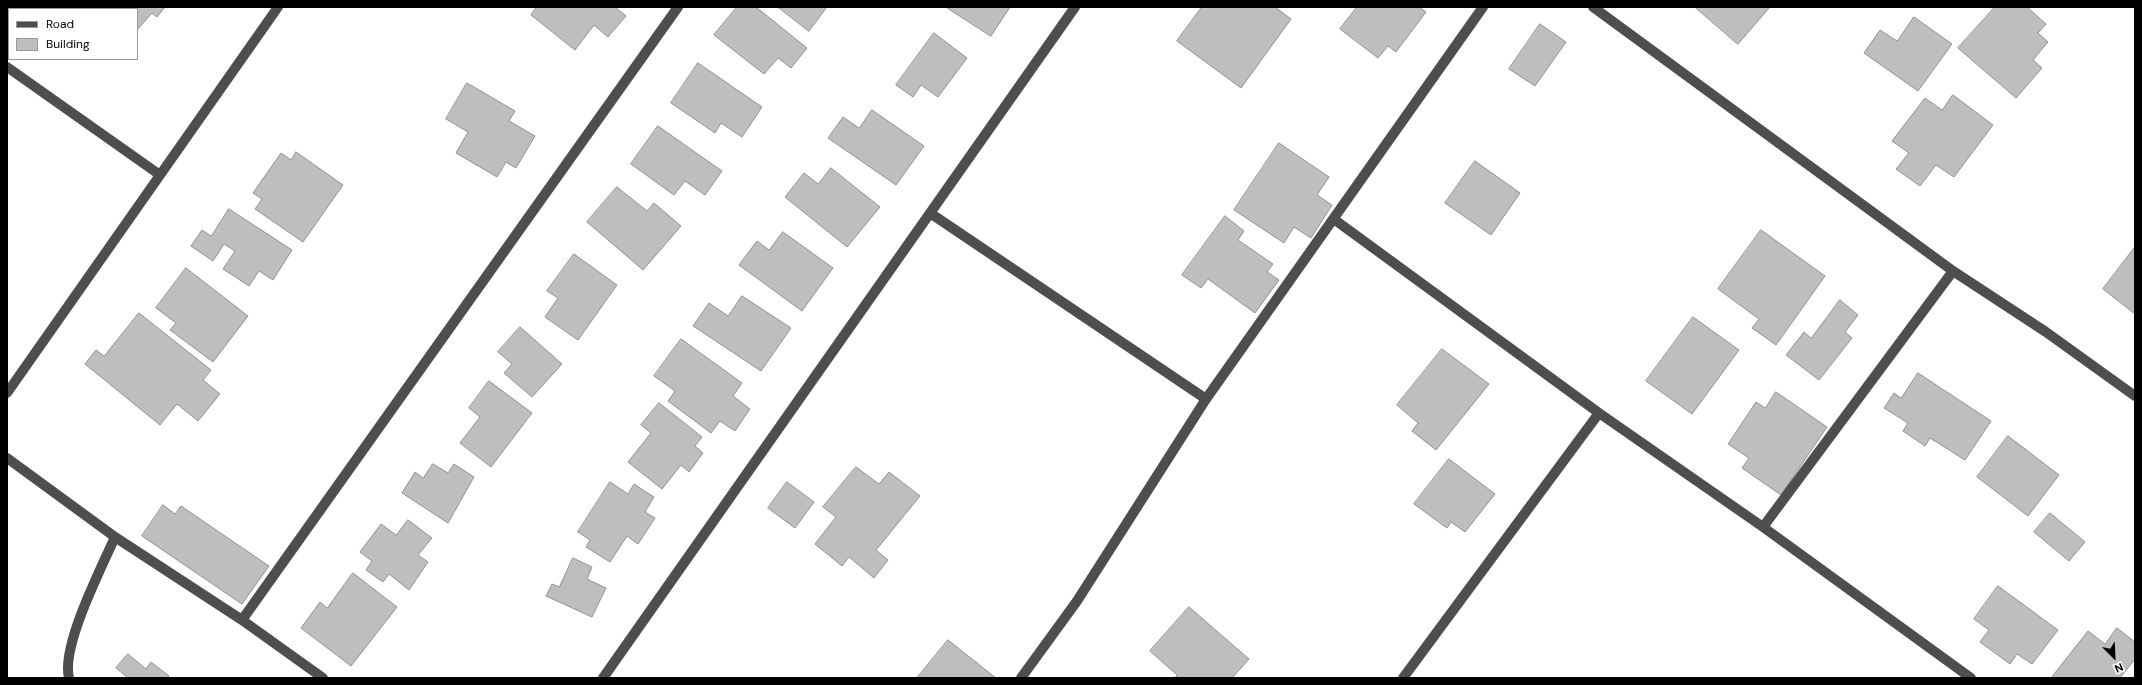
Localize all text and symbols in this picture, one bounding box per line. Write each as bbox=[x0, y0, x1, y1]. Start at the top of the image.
legend bbox=[8, 8, 138, 60]
text: Road bbox=[46, 16, 74, 32]
text: Building bbox=[46, 36, 90, 52]
north arrow bbox=[2094, 637, 2134, 677]
text: N bbox=[2112, 660, 2125, 676]

